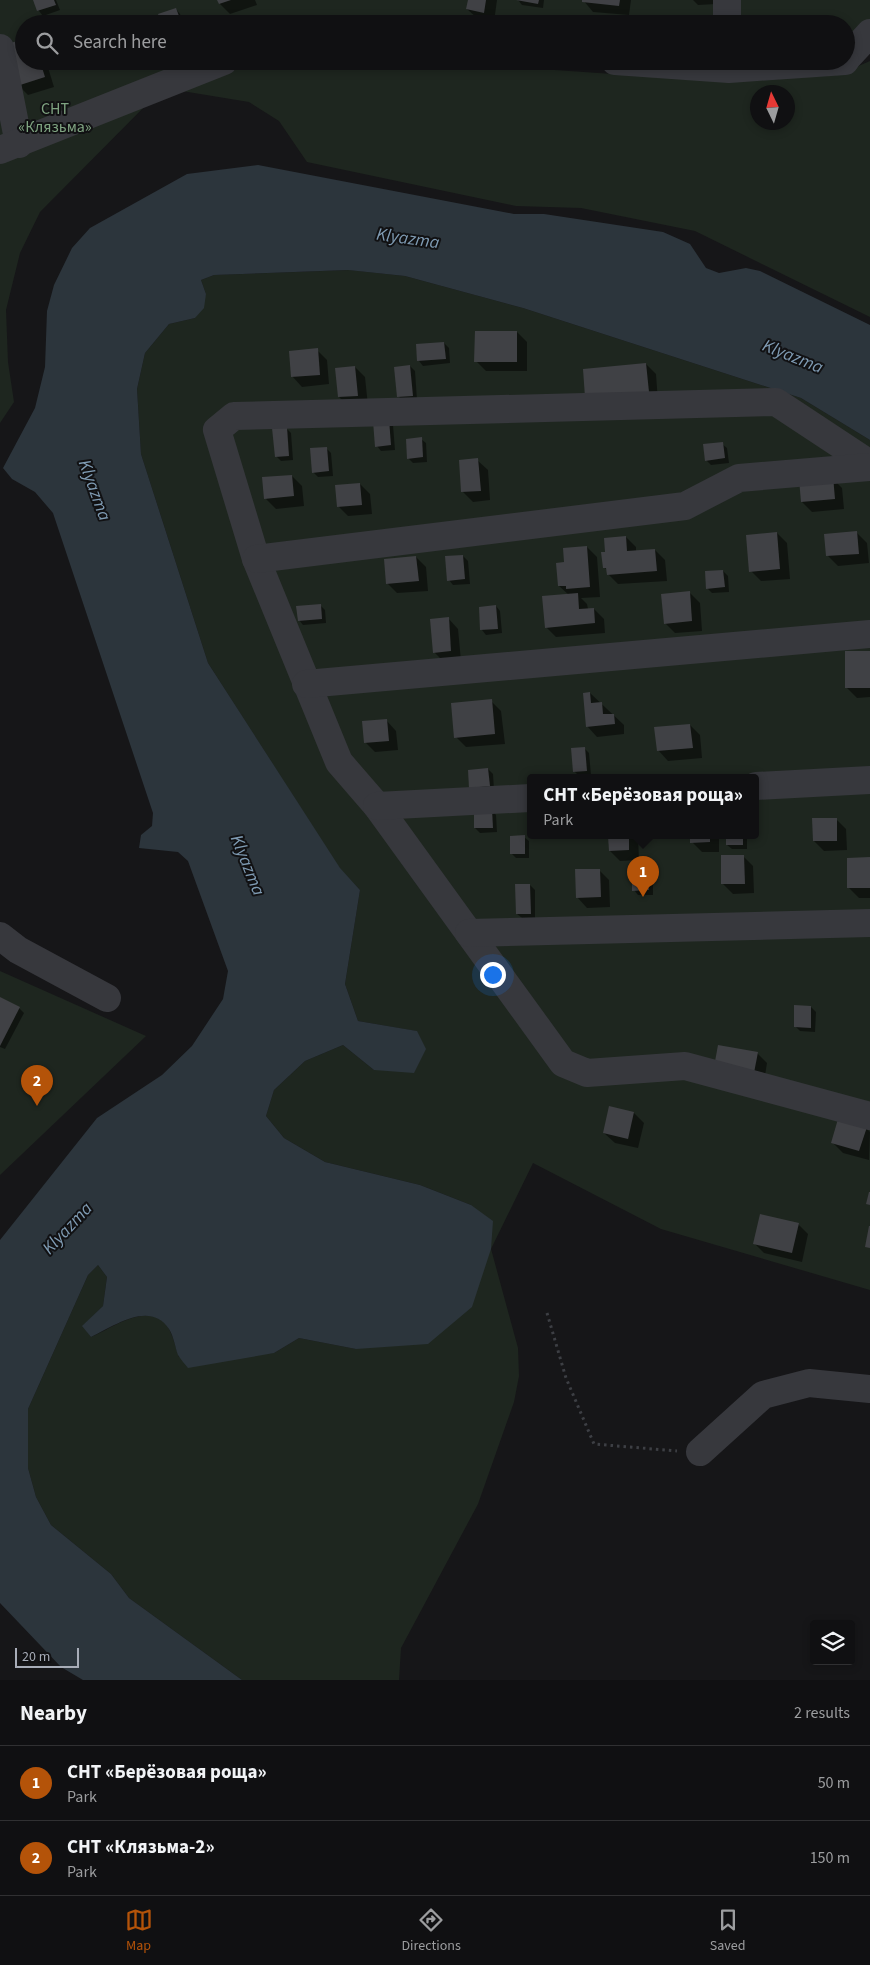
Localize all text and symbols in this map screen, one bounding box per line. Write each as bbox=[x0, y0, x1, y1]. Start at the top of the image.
search box bbox=[15, 15, 855, 70]
icon: search bbox=[33, 29, 61, 57]
text: Search here bbox=[73, 29, 167, 56]
north arrow bbox=[750, 85, 795, 130]
park label: СНТ «Клязьма» bbox=[18, 98, 92, 138]
water label: Klyazma bbox=[375, 222, 441, 255]
water label: Klyazma bbox=[759, 333, 827, 380]
water label: Klyazma bbox=[72, 456, 117, 525]
popup bbox=[527, 774, 759, 839]
text: СНТ «Берёзовая роща» bbox=[543, 782, 743, 809]
text: Park bbox=[543, 809, 573, 831]
water label: Klyazma bbox=[224, 831, 271, 900]
pin: 1 bbox=[627, 856, 659, 897]
your location bbox=[480, 962, 506, 988]
pin: 2 bbox=[21, 1065, 53, 1106]
water label: Klyazma bbox=[37, 1196, 98, 1260]
map controls bbox=[810, 1620, 855, 1665]
button: layers bbox=[810, 1620, 855, 1665]
scale bar bbox=[15, 1645, 79, 1668]
text: 20 m bbox=[22, 1647, 50, 1667]
text: Nearby bbox=[20, 1698, 87, 1728]
text: 2 results bbox=[794, 1702, 850, 1724]
text: СНТ «Берёзовая роща» bbox=[67, 1759, 267, 1786]
text: 1 bbox=[32, 1772, 40, 1794]
text: 50 m bbox=[818, 1772, 850, 1794]
text: Park bbox=[67, 1786, 97, 1808]
text: СНТ «Клязьма-2» bbox=[67, 1834, 215, 1861]
text: 2 bbox=[32, 1847, 40, 1869]
text: 150 m bbox=[810, 1847, 850, 1869]
text: Park bbox=[67, 1861, 97, 1883]
tab: Map bbox=[125, 1906, 153, 1956]
tab: Directions bbox=[402, 1906, 461, 1956]
tab: Saved bbox=[710, 1906, 745, 1956]

